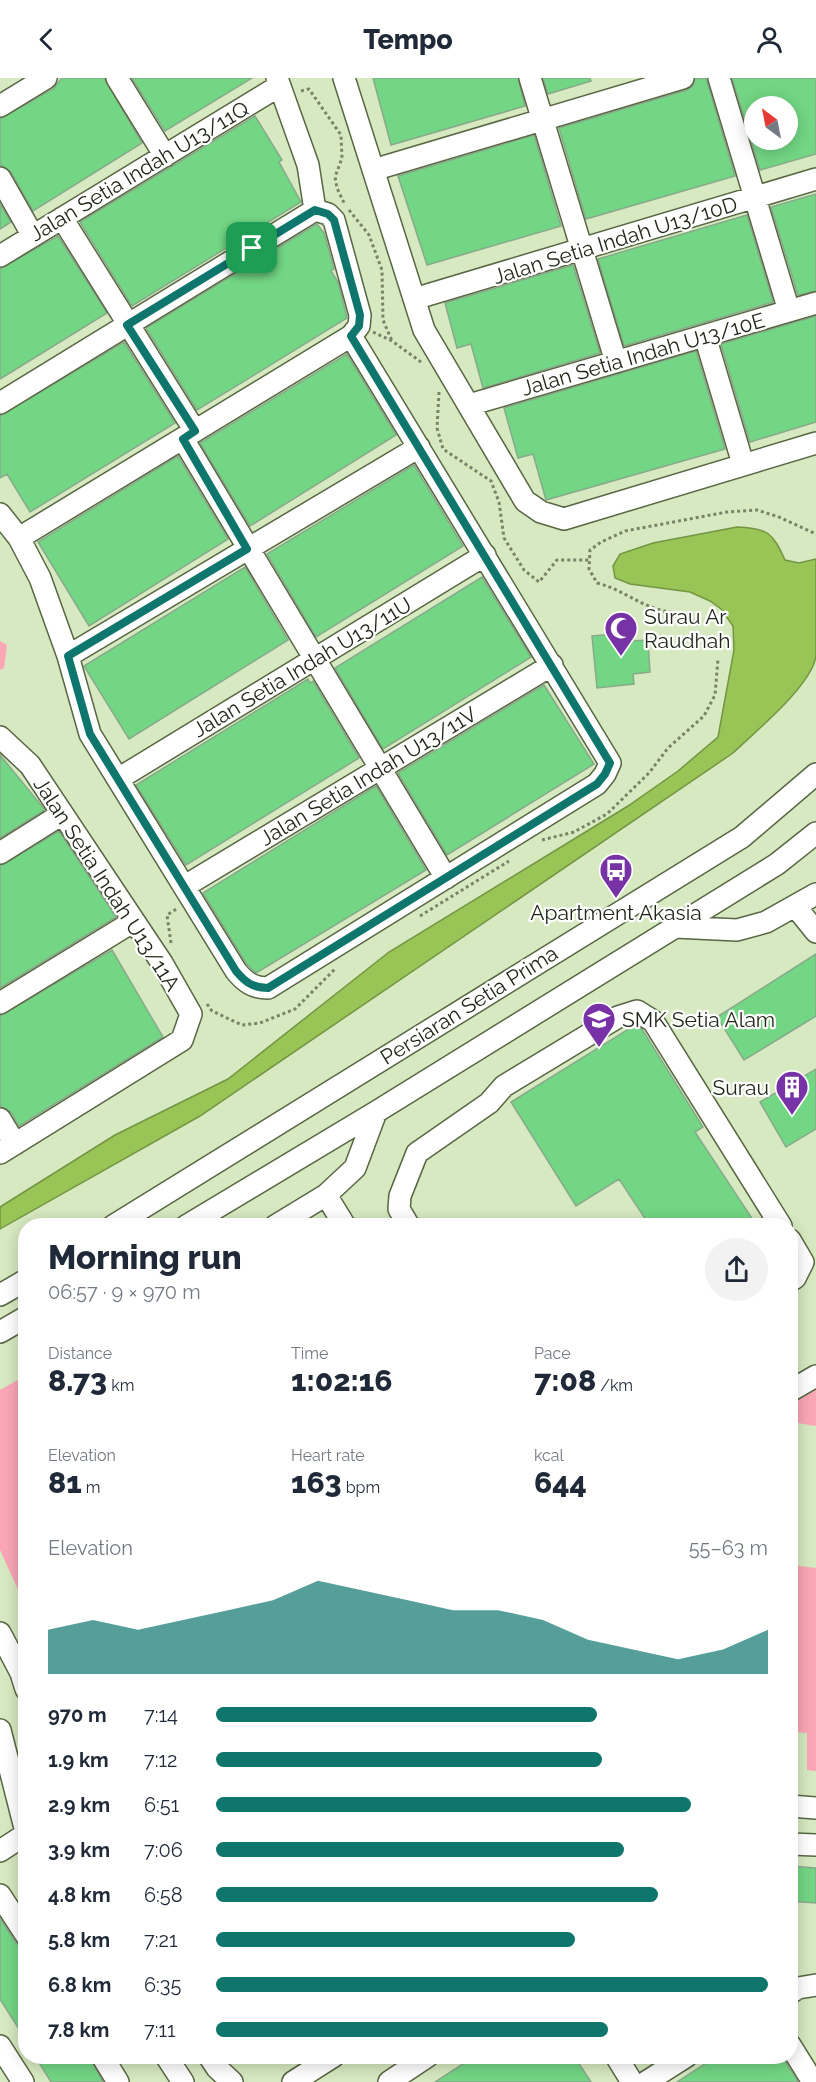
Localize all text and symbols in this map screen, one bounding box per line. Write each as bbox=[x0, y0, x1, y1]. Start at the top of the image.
icon: back bbox=[30, 23, 63, 56]
icon: person bbox=[753, 23, 786, 56]
text: Tempo bbox=[363, 24, 453, 55]
street label: Jalan Setia Indah U13/11Q bbox=[25, 96, 253, 246]
north arrow bbox=[744, 96, 798, 150]
map controls bbox=[744, 96, 798, 150]
street label: Jalan Setia Indah U13/10D bbox=[490, 191, 740, 289]
pin bbox=[226, 222, 277, 273]
icon: arrive bbox=[235, 231, 268, 264]
street label: Jalan Setia Indah U13/10E bbox=[518, 307, 768, 401]
street label: Jalan Setia Indah U13/11U bbox=[188, 592, 416, 742]
place label: Surau Ar Raudhah bbox=[644, 604, 730, 653]
mosque icon: Surau Ar Raudhah bbox=[603, 610, 639, 657]
street label: Jalan Setia Indah U13/11V bbox=[255, 701, 481, 851]
street label: Jalan Setia Indah U13/11A bbox=[29, 773, 185, 995]
bus stop icon: Apartment Akasia bbox=[598, 852, 634, 899]
place label: Apartment Akasia bbox=[530, 900, 702, 925]
street label: Persiaran Setia Prima bbox=[376, 940, 562, 1070]
school or university icon: SMK Setia Alam bbox=[581, 1001, 617, 1048]
place label: SMK Setia Alam bbox=[622, 1007, 775, 1032]
building icon: Surau bbox=[774, 1069, 810, 1116]
place label: Surau bbox=[713, 1075, 769, 1100]
text: Morning run bbox=[48, 1238, 242, 1277]
button: share bbox=[705, 1238, 768, 1301]
text: 06:57 · 9 × 970 m bbox=[48, 1280, 201, 1304]
text: Distance bbox=[48, 1344, 112, 1363]
text: Time bbox=[291, 1344, 328, 1363]
text: Pace bbox=[534, 1344, 571, 1363]
text: 8.73 bbox=[48, 1363, 107, 1398]
text: 1:02:16 bbox=[291, 1363, 393, 1398]
text: 7:08 bbox=[534, 1363, 596, 1398]
text: km bbox=[107, 1376, 134, 1395]
text: /km bbox=[596, 1376, 633, 1395]
text: Elevation bbox=[48, 1446, 116, 1465]
text: Heart rate bbox=[291, 1446, 365, 1465]
text: kcal bbox=[534, 1446, 564, 1465]
text: 81 bbox=[48, 1465, 82, 1500]
text: 163 bbox=[291, 1465, 342, 1500]
text: 644 bbox=[534, 1465, 587, 1500]
text: m bbox=[82, 1478, 101, 1497]
text: bpm bbox=[342, 1478, 380, 1497]
text: Elevation bbox=[48, 1536, 133, 1560]
text: 55–63 m bbox=[689, 1536, 768, 1560]
text: 970 m bbox=[48, 1703, 107, 1727]
text: 7:14 bbox=[144, 1703, 178, 1727]
text: 1.9 km bbox=[48, 1748, 109, 1772]
text: 7:12 bbox=[144, 1748, 177, 1772]
text: 2.9 km bbox=[48, 1793, 110, 1817]
text: 6:51 bbox=[144, 1793, 179, 1817]
text: 3.9 km bbox=[48, 1838, 110, 1862]
text: 7:06 bbox=[144, 1838, 183, 1862]
text: 4.8 km bbox=[48, 1883, 111, 1907]
text: 6:58 bbox=[144, 1883, 183, 1907]
text: 5.8 km bbox=[48, 1928, 110, 1952]
text: 7:21 bbox=[144, 1928, 177, 1952]
text: 6.8 km bbox=[48, 1973, 111, 1997]
text: 6:35 bbox=[144, 1973, 181, 1997]
text: 7.8 km bbox=[48, 2018, 109, 2042]
text: 7:11 bbox=[144, 2018, 176, 2042]

